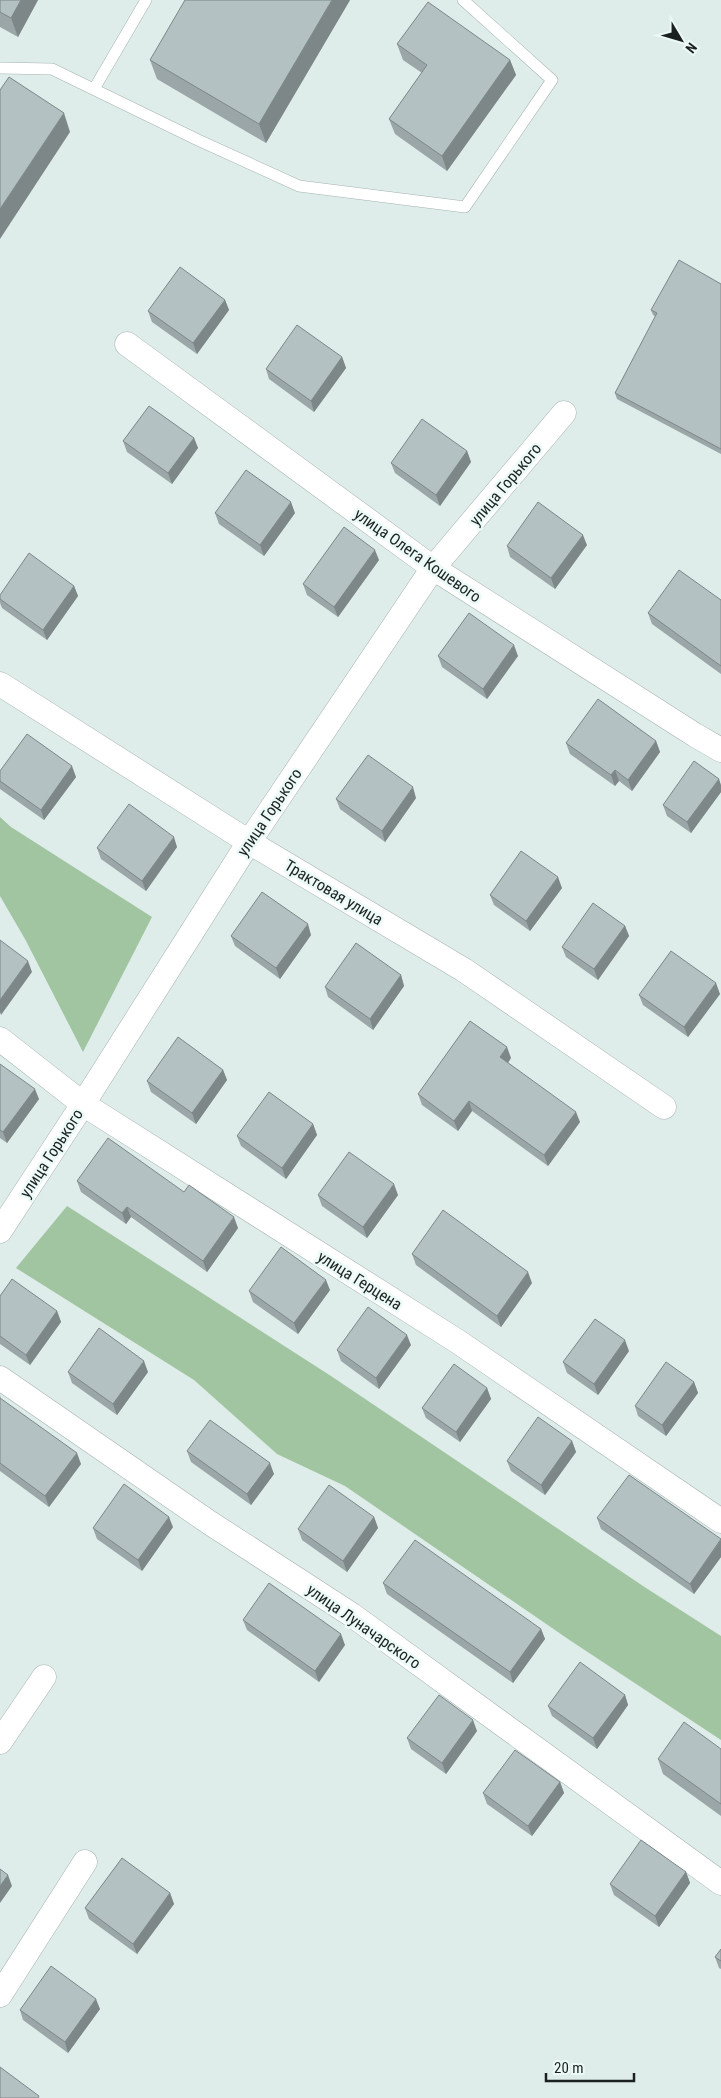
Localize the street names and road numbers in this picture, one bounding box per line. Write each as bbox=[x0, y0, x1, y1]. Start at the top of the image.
street label: улица Горького bbox=[465, 439, 545, 529]
street label: улица Олега Кошевого bbox=[351, 504, 485, 606]
street label: улица Горького bbox=[233, 765, 306, 860]
street label: Трактовая улица bbox=[281, 856, 386, 929]
street label: улица Горького bbox=[16, 1105, 87, 1201]
street label: улица Герцена bbox=[314, 1247, 405, 1314]
street label: улица Луначарского bbox=[303, 1580, 424, 1673]

